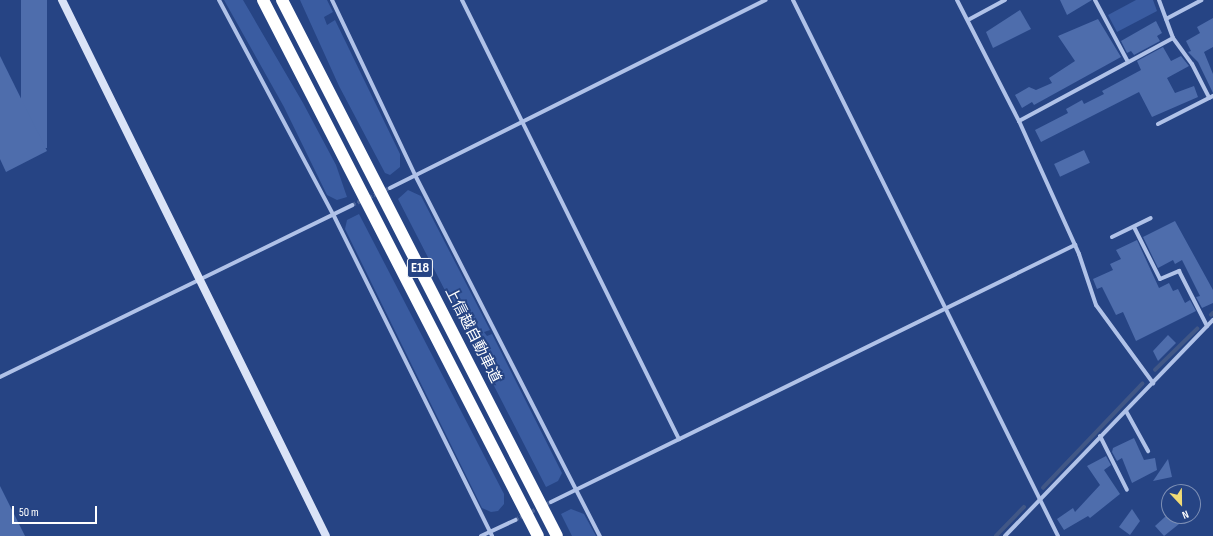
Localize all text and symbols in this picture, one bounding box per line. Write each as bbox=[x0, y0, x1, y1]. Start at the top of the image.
road number: E18 bbox=[406, 256, 434, 280]
street label: 上信越自動車道 bbox=[441, 284, 505, 386]
north arrow bbox=[1161, 484, 1201, 524]
scale bar bbox=[14, 498, 99, 524]
text: 50 m bbox=[19, 505, 39, 520]
text: N bbox=[1180, 508, 1190, 522]

